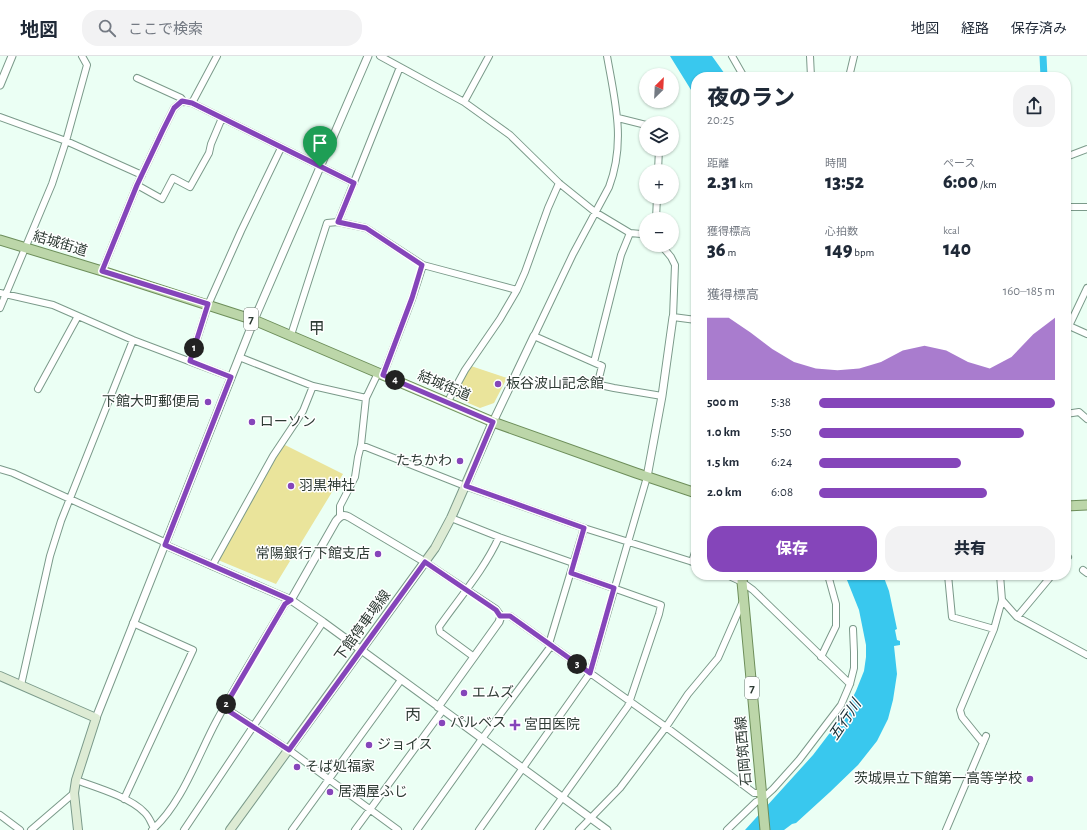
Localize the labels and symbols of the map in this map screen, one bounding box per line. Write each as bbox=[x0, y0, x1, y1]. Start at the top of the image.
north arrow bbox=[639, 68, 679, 108]
pin bbox=[303, 126, 337, 167]
street label: 結城街道 bbox=[31, 228, 89, 259]
road number: 7 bbox=[244, 308, 258, 330]
district label: 甲 bbox=[309, 321, 325, 337]
pin: 1 bbox=[184, 338, 204, 358]
street label: 結城街道 bbox=[415, 368, 473, 403]
pin: 4 bbox=[385, 370, 405, 390]
place label: 板谷波山記念館 bbox=[506, 376, 604, 391]
marker: 板谷波山記念館 bbox=[493, 379, 503, 389]
place label: 下館大町郵便局 bbox=[102, 394, 200, 409]
marker: 下館大町郵便局 bbox=[203, 397, 213, 407]
place label: ローソン bbox=[260, 415, 316, 429]
marker: ローソン bbox=[247, 417, 257, 427]
place label: たちかわ bbox=[396, 453, 452, 468]
marker: たちかわ bbox=[455, 456, 465, 466]
place label: 羽黒神社 bbox=[299, 478, 355, 493]
marker: 羽黒神社 bbox=[286, 481, 296, 491]
place label: 常陽銀行 下館支店 bbox=[256, 546, 370, 561]
marker: 常陽銀行 下館支店 bbox=[373, 549, 383, 559]
street label: 下館停車場線 bbox=[332, 587, 393, 664]
pin: 3 bbox=[567, 654, 587, 674]
road number: 7 bbox=[745, 677, 759, 699]
place label: エムズ bbox=[472, 684, 514, 700]
marker: エムズ bbox=[459, 688, 469, 698]
pin: 2 bbox=[216, 694, 236, 714]
water label: 五行川 bbox=[825, 695, 865, 743]
district label: 丙 bbox=[405, 707, 421, 723]
place label: パルベス bbox=[450, 716, 506, 730]
street label: 石岡筑西線 bbox=[733, 716, 754, 787]
place label: 宮田医院 bbox=[524, 717, 580, 732]
marker: パルベス bbox=[437, 718, 447, 728]
marker: 宮田医院 bbox=[509, 719, 521, 731]
place label: ジョイス bbox=[377, 737, 433, 752]
marker: ジョイス bbox=[364, 740, 374, 750]
place label: そば処福家 bbox=[305, 759, 375, 774]
marker: そば処福家 bbox=[292, 762, 302, 772]
place label: 茨城県立下館第一高等学校 bbox=[854, 770, 1022, 786]
marker: 茨城県立下館第一高等学校 bbox=[1025, 774, 1035, 784]
place label: 居酒屋ふじ bbox=[338, 784, 408, 799]
marker: 居酒屋ふじ bbox=[325, 787, 335, 797]

